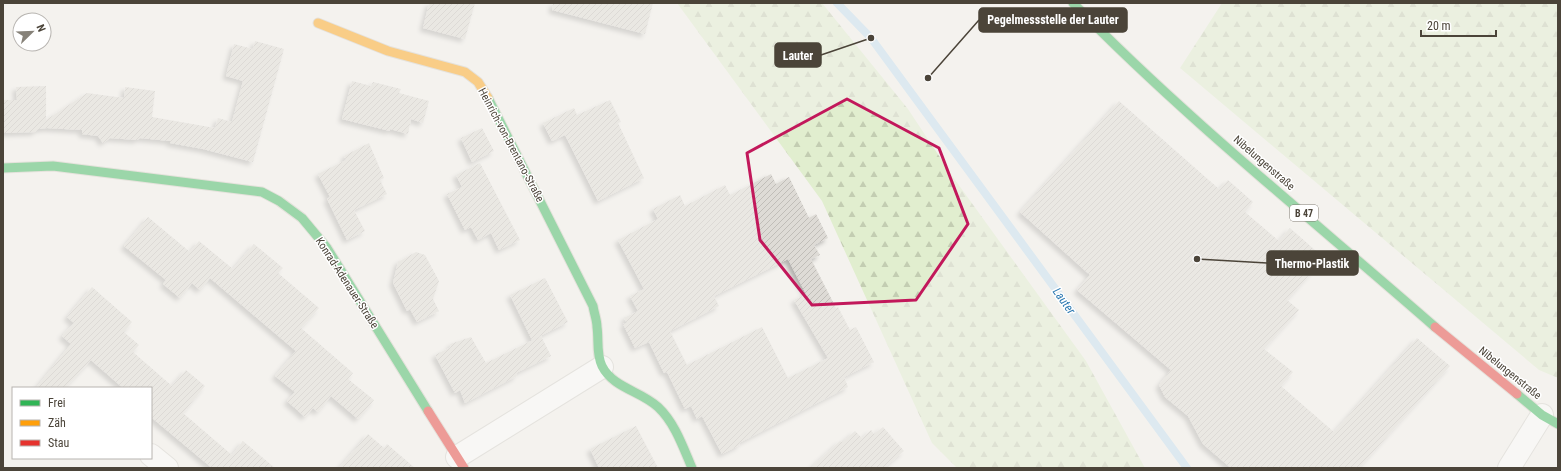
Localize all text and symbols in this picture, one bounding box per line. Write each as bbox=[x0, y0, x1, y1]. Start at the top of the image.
callout: Pegelmessstelle der Lauter bbox=[979, 8, 1127, 32]
north arrow bbox=[12, 12, 52, 52]
scale bar bbox=[1421, 12, 1496, 38]
text: Pegelmessstelle der Lauter bbox=[987, 13, 1119, 27]
text: 20 m bbox=[1427, 19, 1451, 33]
text: N bbox=[33, 23, 48, 34]
callout: Lauter bbox=[775, 43, 821, 67]
text: Lauter bbox=[783, 49, 813, 63]
street label: Heinrich-von-Brentano-Straße bbox=[475, 86, 547, 204]
street label: Nibelungenstraße bbox=[1231, 133, 1297, 193]
road number: B 47 bbox=[1290, 205, 1318, 221]
street label: Konrad-Adenauer-Straße bbox=[313, 235, 381, 331]
callout: Thermo-Plastik bbox=[1267, 251, 1358, 275]
text: Thermo-Plastik bbox=[1275, 257, 1350, 271]
water label: Lauter bbox=[1050, 285, 1079, 317]
street label: Nibelungenstraße bbox=[1476, 344, 1544, 402]
legend bbox=[12, 387, 152, 459]
text: Frei bbox=[48, 396, 66, 410]
text: Zäh bbox=[48, 416, 66, 430]
text: Stau bbox=[48, 436, 70, 450]

